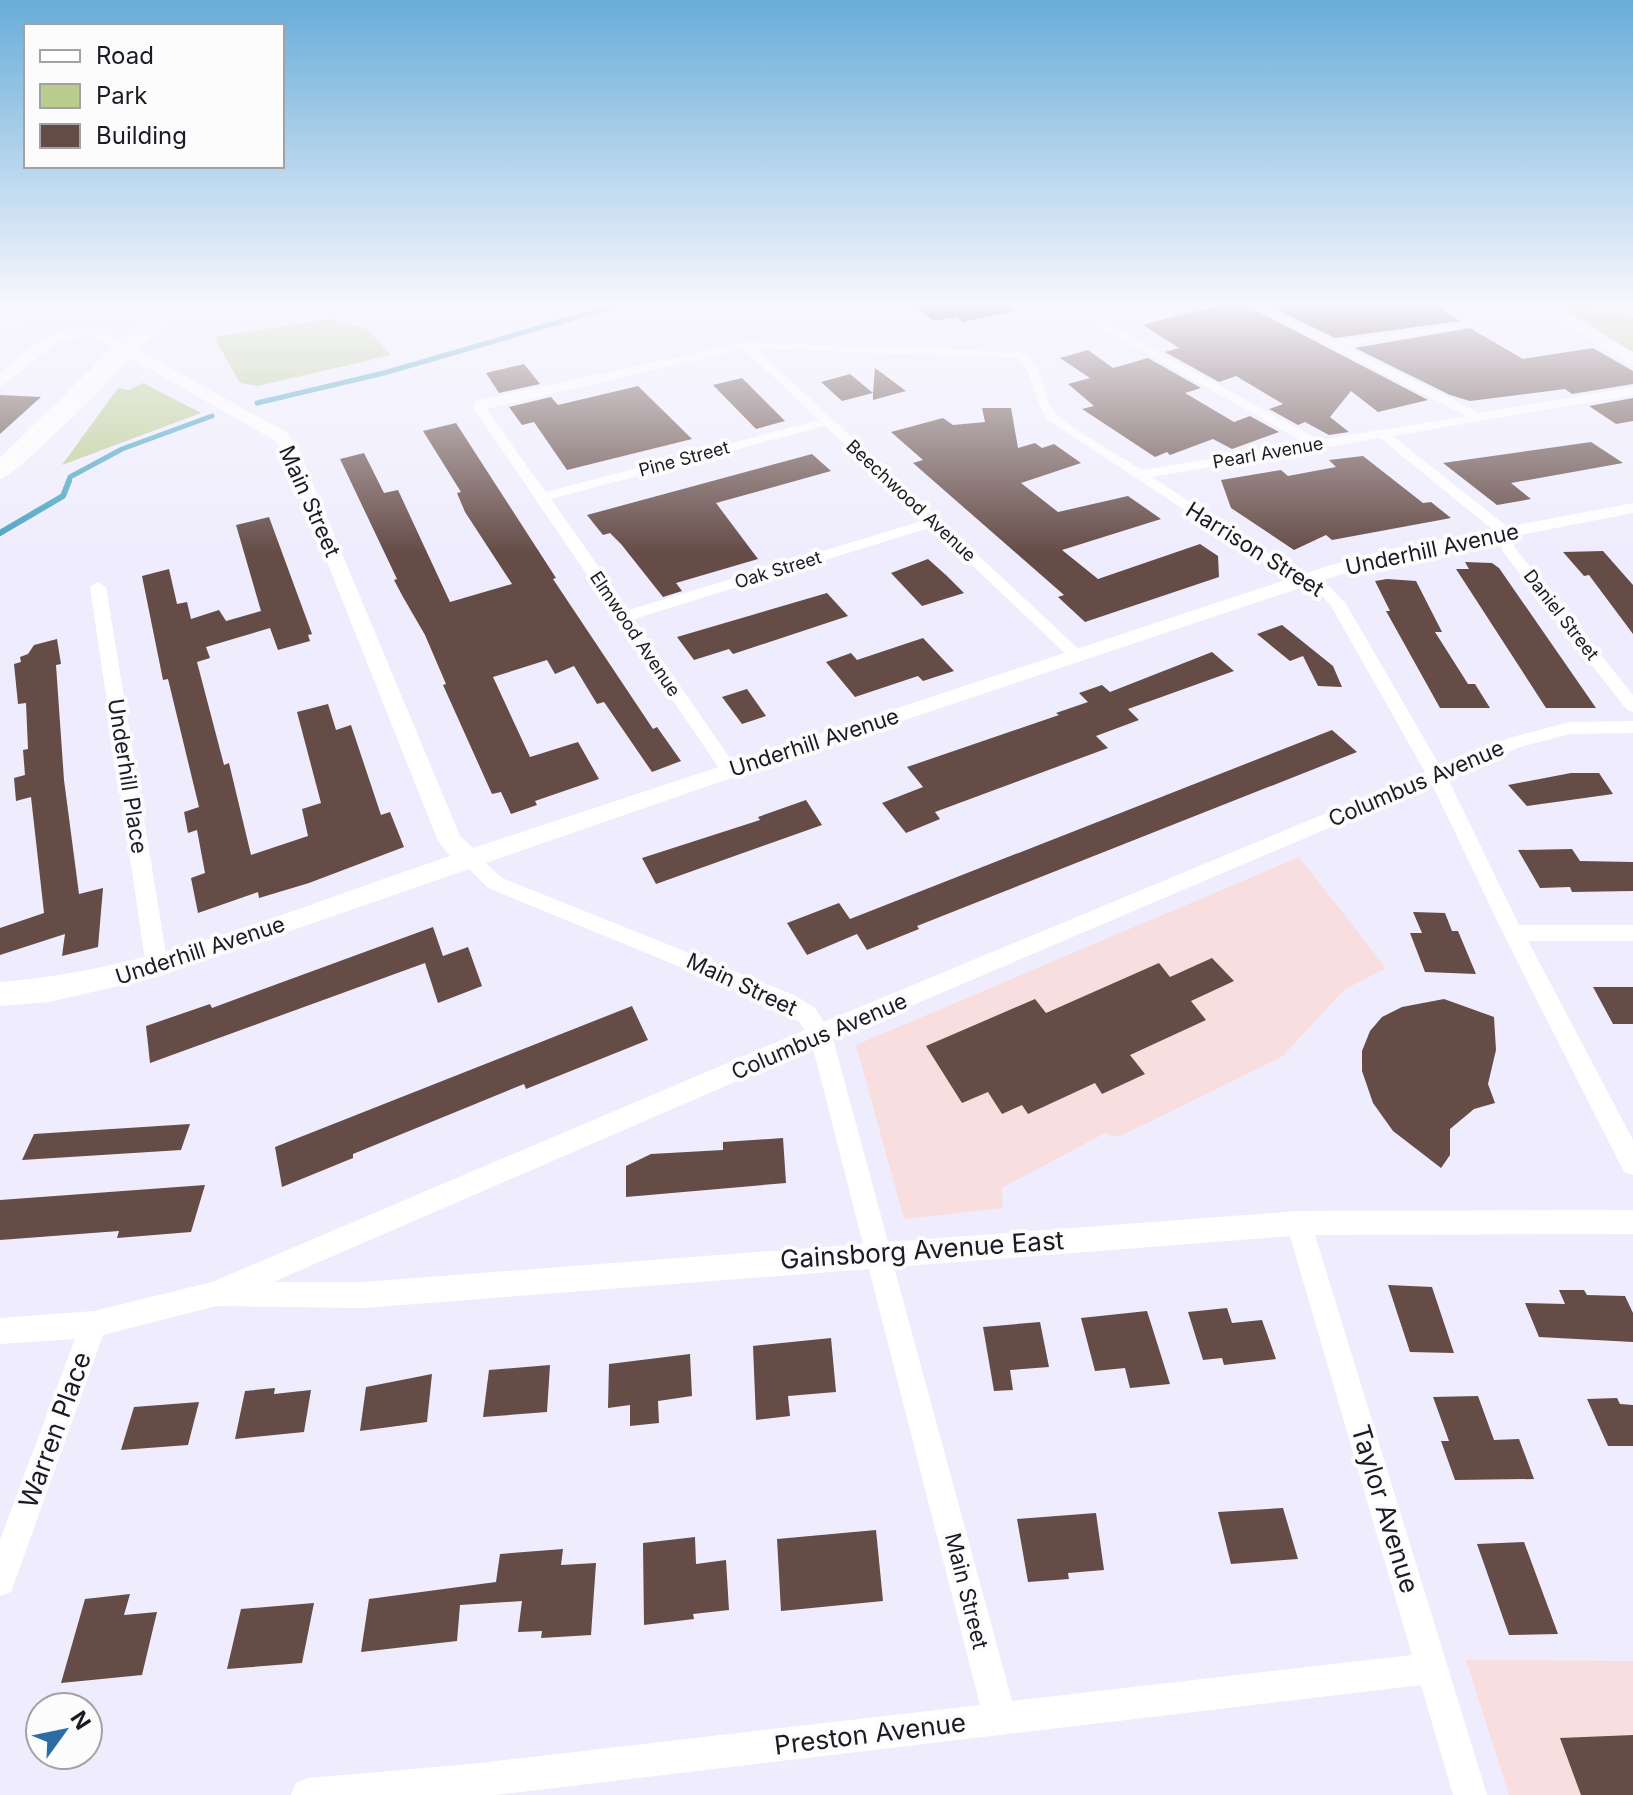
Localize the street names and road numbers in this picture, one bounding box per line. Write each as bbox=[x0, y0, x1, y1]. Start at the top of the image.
street label: Pearl Avenue bbox=[1211, 432, 1325, 473]
street label: Beechwood Avenue bbox=[842, 435, 980, 566]
street label: Pine Street bbox=[636, 436, 732, 481]
street label: Main Street bbox=[274, 441, 346, 561]
street label: Harrison Street bbox=[1181, 496, 1329, 602]
street label: Underhill Avenue bbox=[1343, 518, 1521, 580]
street label: Oak Street bbox=[732, 546, 824, 593]
street label: Daniel Street bbox=[1520, 565, 1603, 664]
street label: Elmwood Avenue bbox=[586, 567, 685, 700]
street label: Underhill Place bbox=[103, 697, 153, 855]
street label: Underhill Avenue bbox=[726, 702, 902, 782]
street label: Columbus Avenue bbox=[1324, 734, 1508, 832]
street label: Underhill Avenue bbox=[112, 910, 288, 990]
street label: Main Street bbox=[683, 947, 801, 1021]
street label: Columbus Avenue bbox=[727, 987, 911, 1085]
street label: Gainsborg Avenue East bbox=[779, 1224, 1065, 1275]
street label: Warren Place bbox=[12, 1348, 97, 1512]
street label: Taylor Avenue bbox=[1345, 1421, 1426, 1597]
street label: Main Street bbox=[940, 1530, 994, 1652]
street label: Preston Avenue bbox=[772, 1706, 967, 1761]

